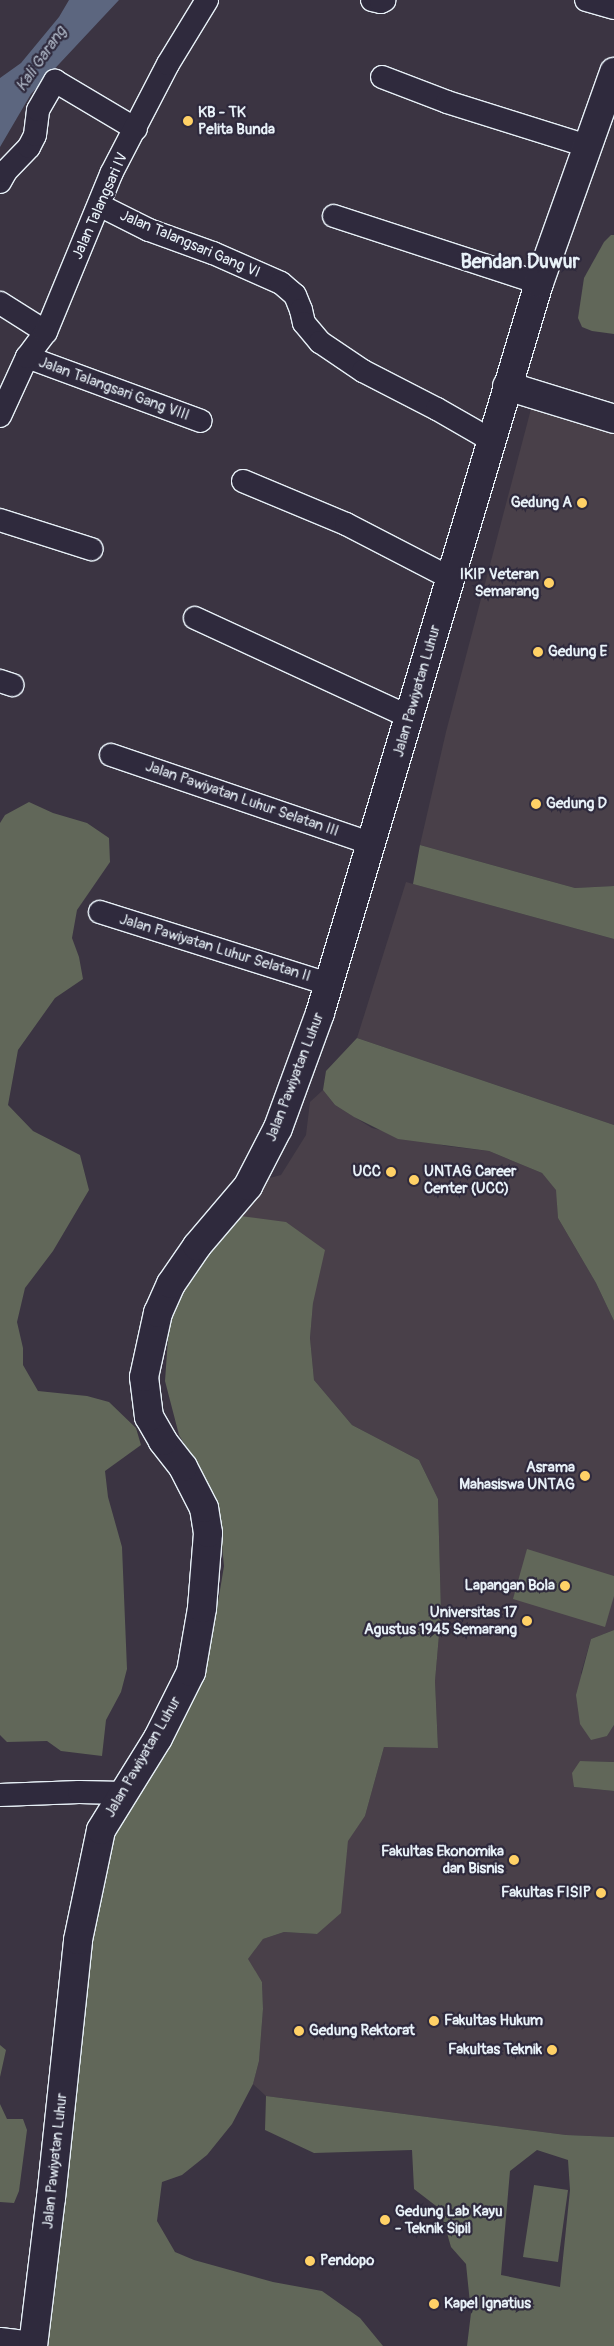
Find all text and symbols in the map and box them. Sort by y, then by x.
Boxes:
water label: Kali Garang [12,23,70,95]
place label: KB - TK Pelita Bunda [198,103,275,138]
marker: KB - TK Pelita Bunda [182,115,194,127]
street label: Jalan Talangsari IV [68,150,132,262]
street label: Jalan Talangsari Gang VI [117,206,263,282]
district label: Bendan Duwur [460,249,580,273]
street label: Jalan Talangsari Gang VIII [36,353,192,425]
place label: Gedung A [511,494,572,512]
marker: Gedung A [576,497,588,509]
place label: IKIP Veteran Semarang [460,565,539,600]
marker: IKIP Veteran Semarang [543,577,555,589]
street label: Jalan Pawiyatan Luhur [390,623,444,759]
place label: Gedung E [548,643,607,661]
marker: Gedung E [532,646,544,658]
street label: Jalan Pawiyatan Luhur Selatan III [143,757,341,841]
place label: Gedung D [546,795,607,813]
marker: Gedung D [530,798,542,810]
street label: Jalan Pawiyatan Luhur Selatan II [117,910,313,986]
street label: Jalan Pawiyatan Luhur [262,1010,328,1144]
place label: UNTAG Career Center (UCC) [424,1162,516,1197]
place label: UCC [353,1163,381,1181]
marker: UCC [385,1166,397,1178]
marker: UNTAG Career Center (UCC) [408,1174,420,1186]
place label: Asrama Mahasiswa UNTAG [459,1458,575,1493]
marker: Asrama Mahasiswa UNTAG [579,1470,591,1482]
place label: Lapangan Bola [465,1577,555,1595]
marker: Lapangan Bola [559,1580,571,1592]
place label: Universitas 17 Agustus 1945 Semarang [364,1603,517,1638]
marker: Universitas 17 Agustus 1945 Semarang [521,1615,533,1627]
street label: Jalan Pawiyatan Luhur [101,1693,185,1821]
place label: Fakultas Ekonomika dan Bisnis [381,1842,504,1877]
marker: Fakultas Ekonomika dan Bisnis [508,1854,520,1866]
place label: Fakultas FISIP [501,1884,591,1902]
marker: Fakultas FISIP [595,1887,607,1899]
place label: Fakultas Hukum [444,2012,543,2030]
marker: Fakultas Hukum [428,2015,440,2027]
place label: Gedung Rektorat [309,2022,415,2040]
marker: Gedung Rektorat [293,2025,305,2037]
place label: Fakultas Teknik [448,2041,542,2059]
marker: Fakultas Teknik [546,2044,558,2056]
street label: Jalan Pawiyatan Luhur [39,2092,71,2230]
place label: Gedung Lab Kayu - Teknik Sipil [395,2202,503,2237]
marker: Gedung Lab Kayu - Teknik Sipil [379,2214,391,2226]
place label: Pendopo [320,2252,374,2270]
marker: Pendopo [304,2255,316,2267]
place label: Kapel Ignatius [444,2295,531,2313]
marker: Kapel Ignatius [428,2298,440,2310]

